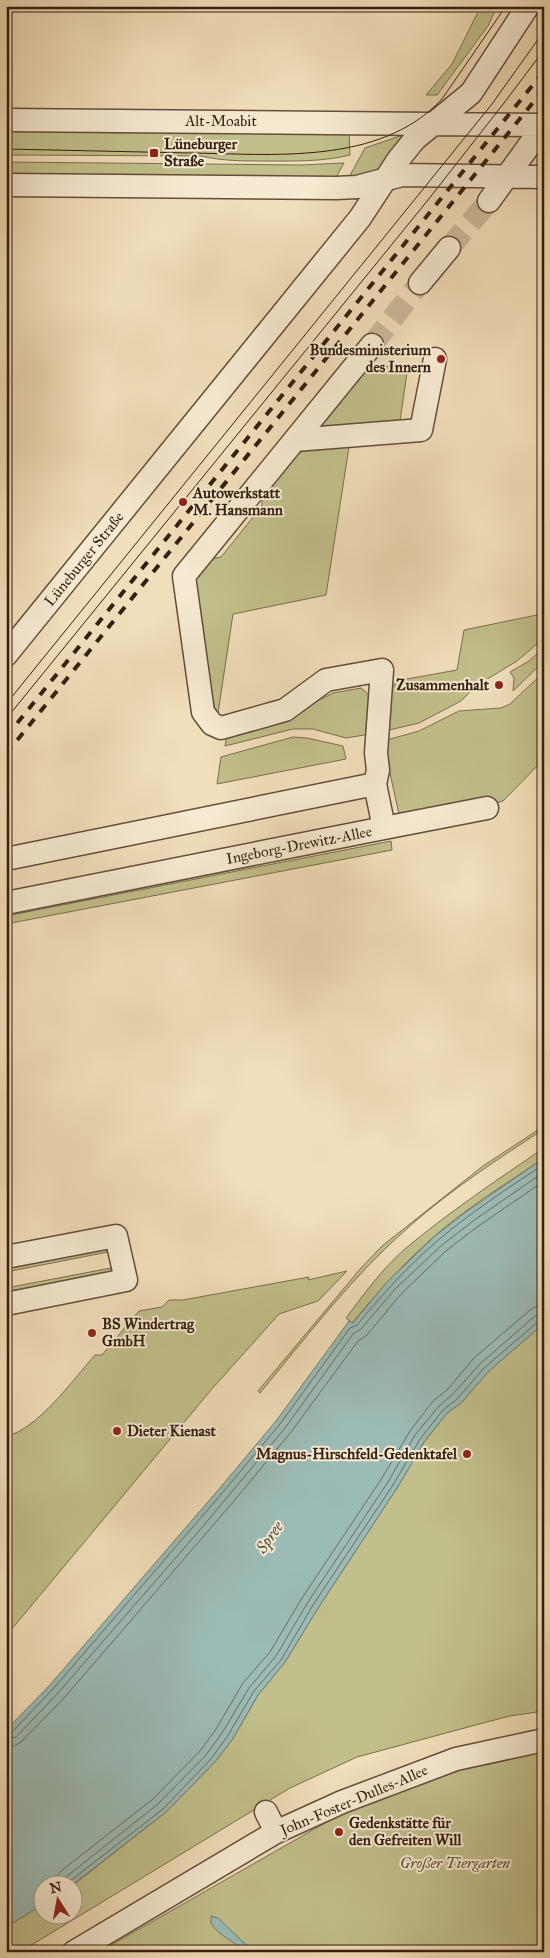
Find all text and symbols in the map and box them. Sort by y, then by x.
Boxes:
street label: Alt-Moabit [184,112,257,130]
place label: Lüneburger Straße [164,135,238,170]
marker: Lüneburger Straße [148,147,160,159]
place label: Bundesministerium des Innern [309,341,432,376]
marker: Bundesministerium des Innern [435,353,447,365]
place label: Autowerkstatt M. Hansmann [192,484,284,519]
marker: Autowerkstatt M. Hansmann [177,496,189,508]
street label: Lüneburger Straße [40,508,128,610]
place label: Zusammenhalt [396,676,490,694]
marker: Zusammenhalt [493,679,505,691]
street label: Ingeborg-Drewitz-Allee [225,822,373,868]
place label: BS Windertrag GmbH [102,1315,195,1350]
marker: BS Windertrag GmbH [86,1327,98,1339]
place label: Dieter Kienast [127,1422,216,1440]
marker: Dieter Kienast [111,1425,123,1437]
place label: Magnus-Hirschfeld-Gedenktafel [256,1445,458,1464]
marker: Magnus-Hirschfeld-Gedenktafel [461,1448,473,1460]
water label: Spree [251,1517,289,1558]
street label: John-Foster-Dulles-Allee [276,1761,431,1841]
place label: Gedenkstätte für den Gefreiten Will [349,1814,463,1849]
marker: Gedenkstätte für den Gefreiten Will [333,1826,345,1838]
park label: Großer Tiergarten [400,1854,510,1872]
north arrow [32,1876,82,1926]
text: N [48,1878,63,1897]

